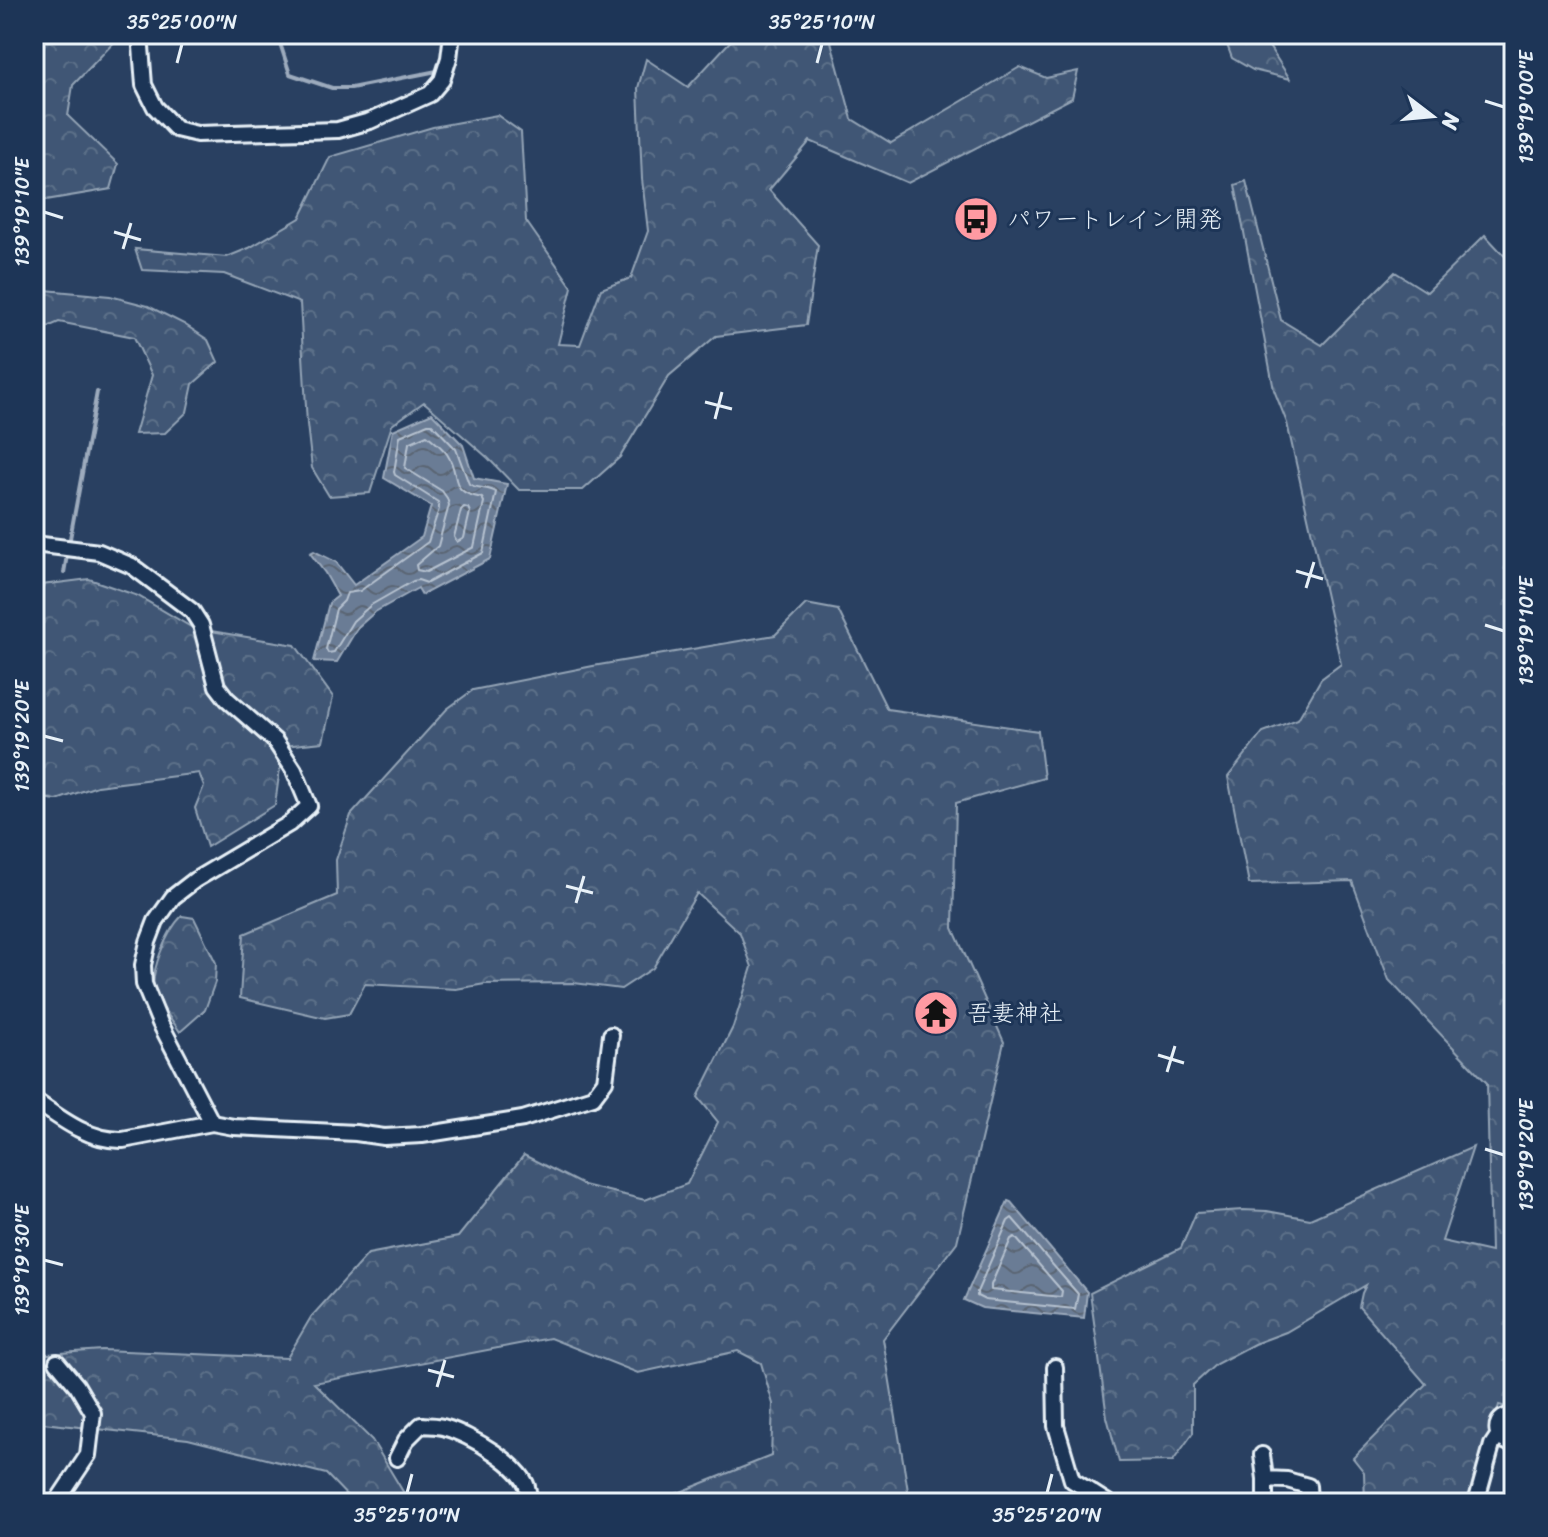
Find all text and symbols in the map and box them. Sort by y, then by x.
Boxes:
text: 35°25'00"N [127,5,237,40]
text: 35°25'10"N [769,5,875,40]
text: 139°19'00"E [1509,48,1544,164]
north arrow [1392,76,1472,156]
text: N [1430,108,1472,135]
text: 139°19'10"E [5,155,40,267]
bus stop icon: パワートレイン開発 [952,195,1000,243]
place label: パワートレイン開発 [1007,198,1222,240]
text: 139°19'10"E [1509,574,1544,686]
text: 139°19'20"E [5,678,40,792]
temple icon: 吾妻神社 [912,989,960,1037]
place label: 吾妻神社 [967,992,1063,1034]
text: 139°19'20"E [1509,1097,1544,1211]
text: 139°19'30"E [5,1202,40,1316]
text: 35°25'10"N [354,1498,460,1533]
text: 35°25'20"N [992,1498,1102,1533]

